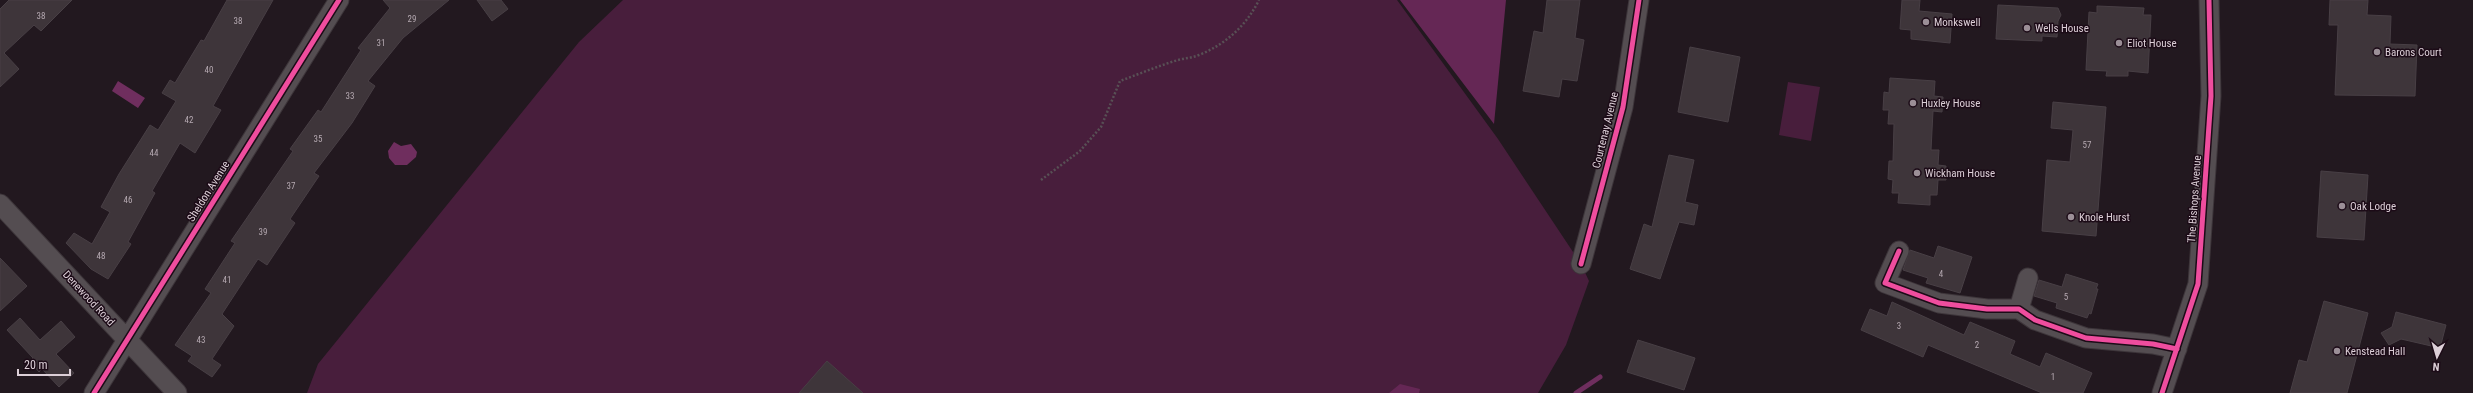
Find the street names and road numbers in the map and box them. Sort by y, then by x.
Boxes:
street label: Courtenay Avenue [1590,91,1621,170]
street label: The Bishops Avenue [2185,155,2204,243]
street label: Sheldon Avenue [185,158,232,224]
street label: Denewood Road [60,268,117,328]

